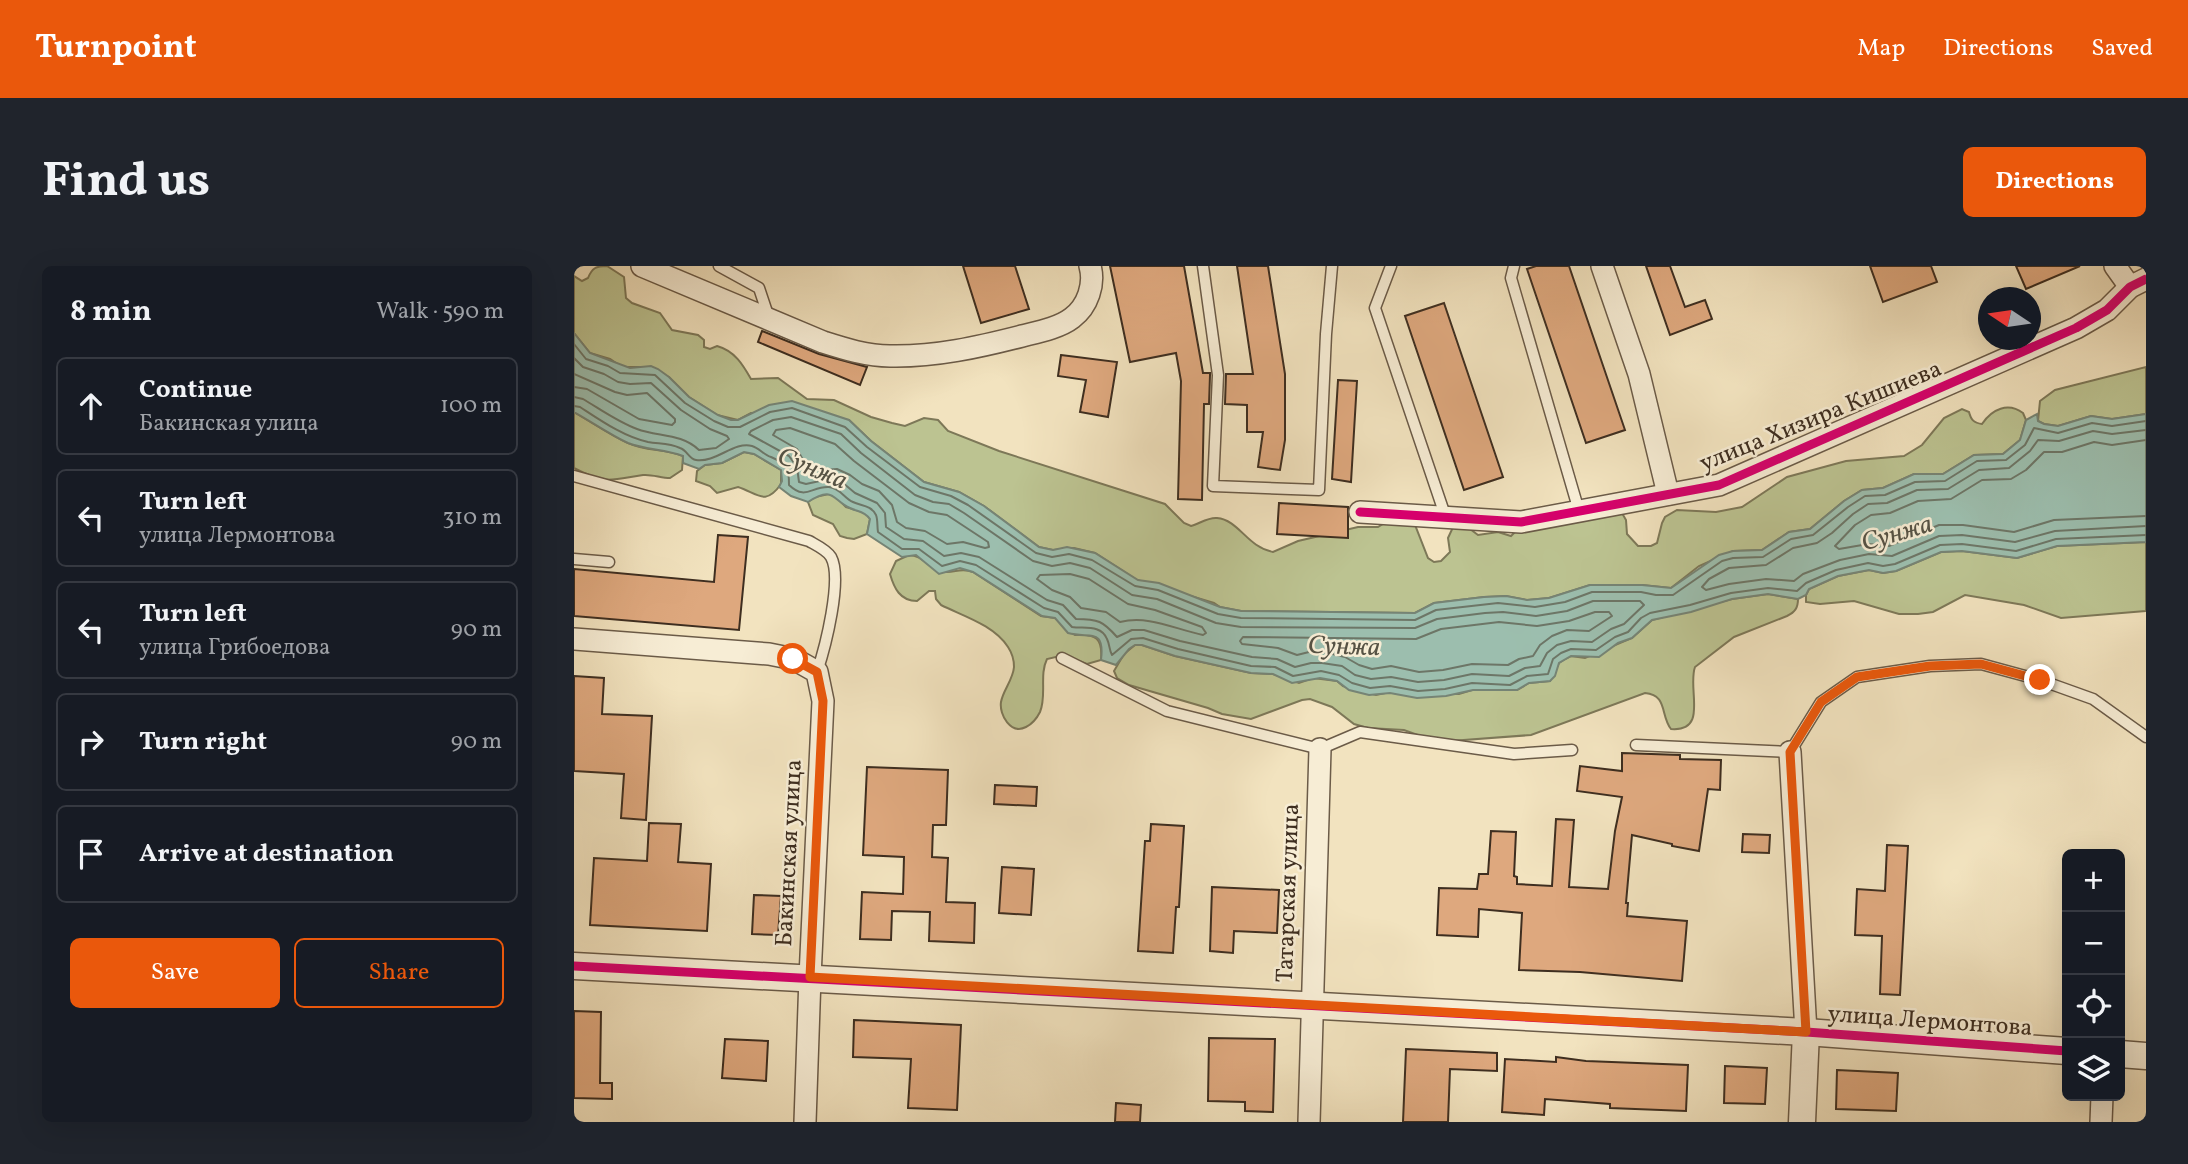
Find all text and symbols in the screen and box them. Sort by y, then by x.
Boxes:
text: Turnpoint [35,26,197,72]
text: Map [1857,32,1905,66]
text: Directions [1943,32,2053,66]
text: Saved [2091,32,2153,66]
button: Directions [1963,147,2146,217]
text: Find us [42,148,210,217]
north arrow [1978,287,2041,350]
text: 8 min [70,291,152,333]
text: Walk · 590 m [376,296,504,328]
street label: улица Хизира Кишиева [1695,353,1947,481]
text: Continue [139,372,252,408]
icon: ahead [72,387,110,425]
text: 100 m [440,390,502,422]
text: Бакинская улица [139,408,319,440]
water label: Сунжа [772,439,852,499]
text: Turn left [139,484,247,520]
icon: left [72,499,110,537]
text: 310 m [442,502,502,534]
water label: Сунжа [1857,507,1937,561]
text: улица Лермонтова [139,520,336,552]
text: Turn left [139,596,247,632]
icon: left [72,611,110,649]
text: 90 m [451,614,502,646]
water label: Сунжа [1307,628,1381,666]
text: улица Грибоедова [139,632,330,664]
route start [777,643,808,674]
route end [2024,664,2055,695]
icon: right [72,723,110,761]
text: Turn right [139,724,267,760]
text: 90 m [451,726,502,758]
street label: Бакинская улица [768,758,812,948]
street label: Татарская улица [1269,803,1309,983]
icon: arrive [72,835,110,873]
text: Arrive at destination [139,836,394,872]
map controls [2062,849,2125,1101]
button: + [2062,849,2125,912]
button: − [2062,912,2125,975]
button: Save [70,938,280,1008]
button: Share [294,938,504,1008]
button: locate [2062,975,2125,1038]
street label: улица Лермонтова [1826,998,2034,1046]
button: layers [2062,1038,2125,1101]

